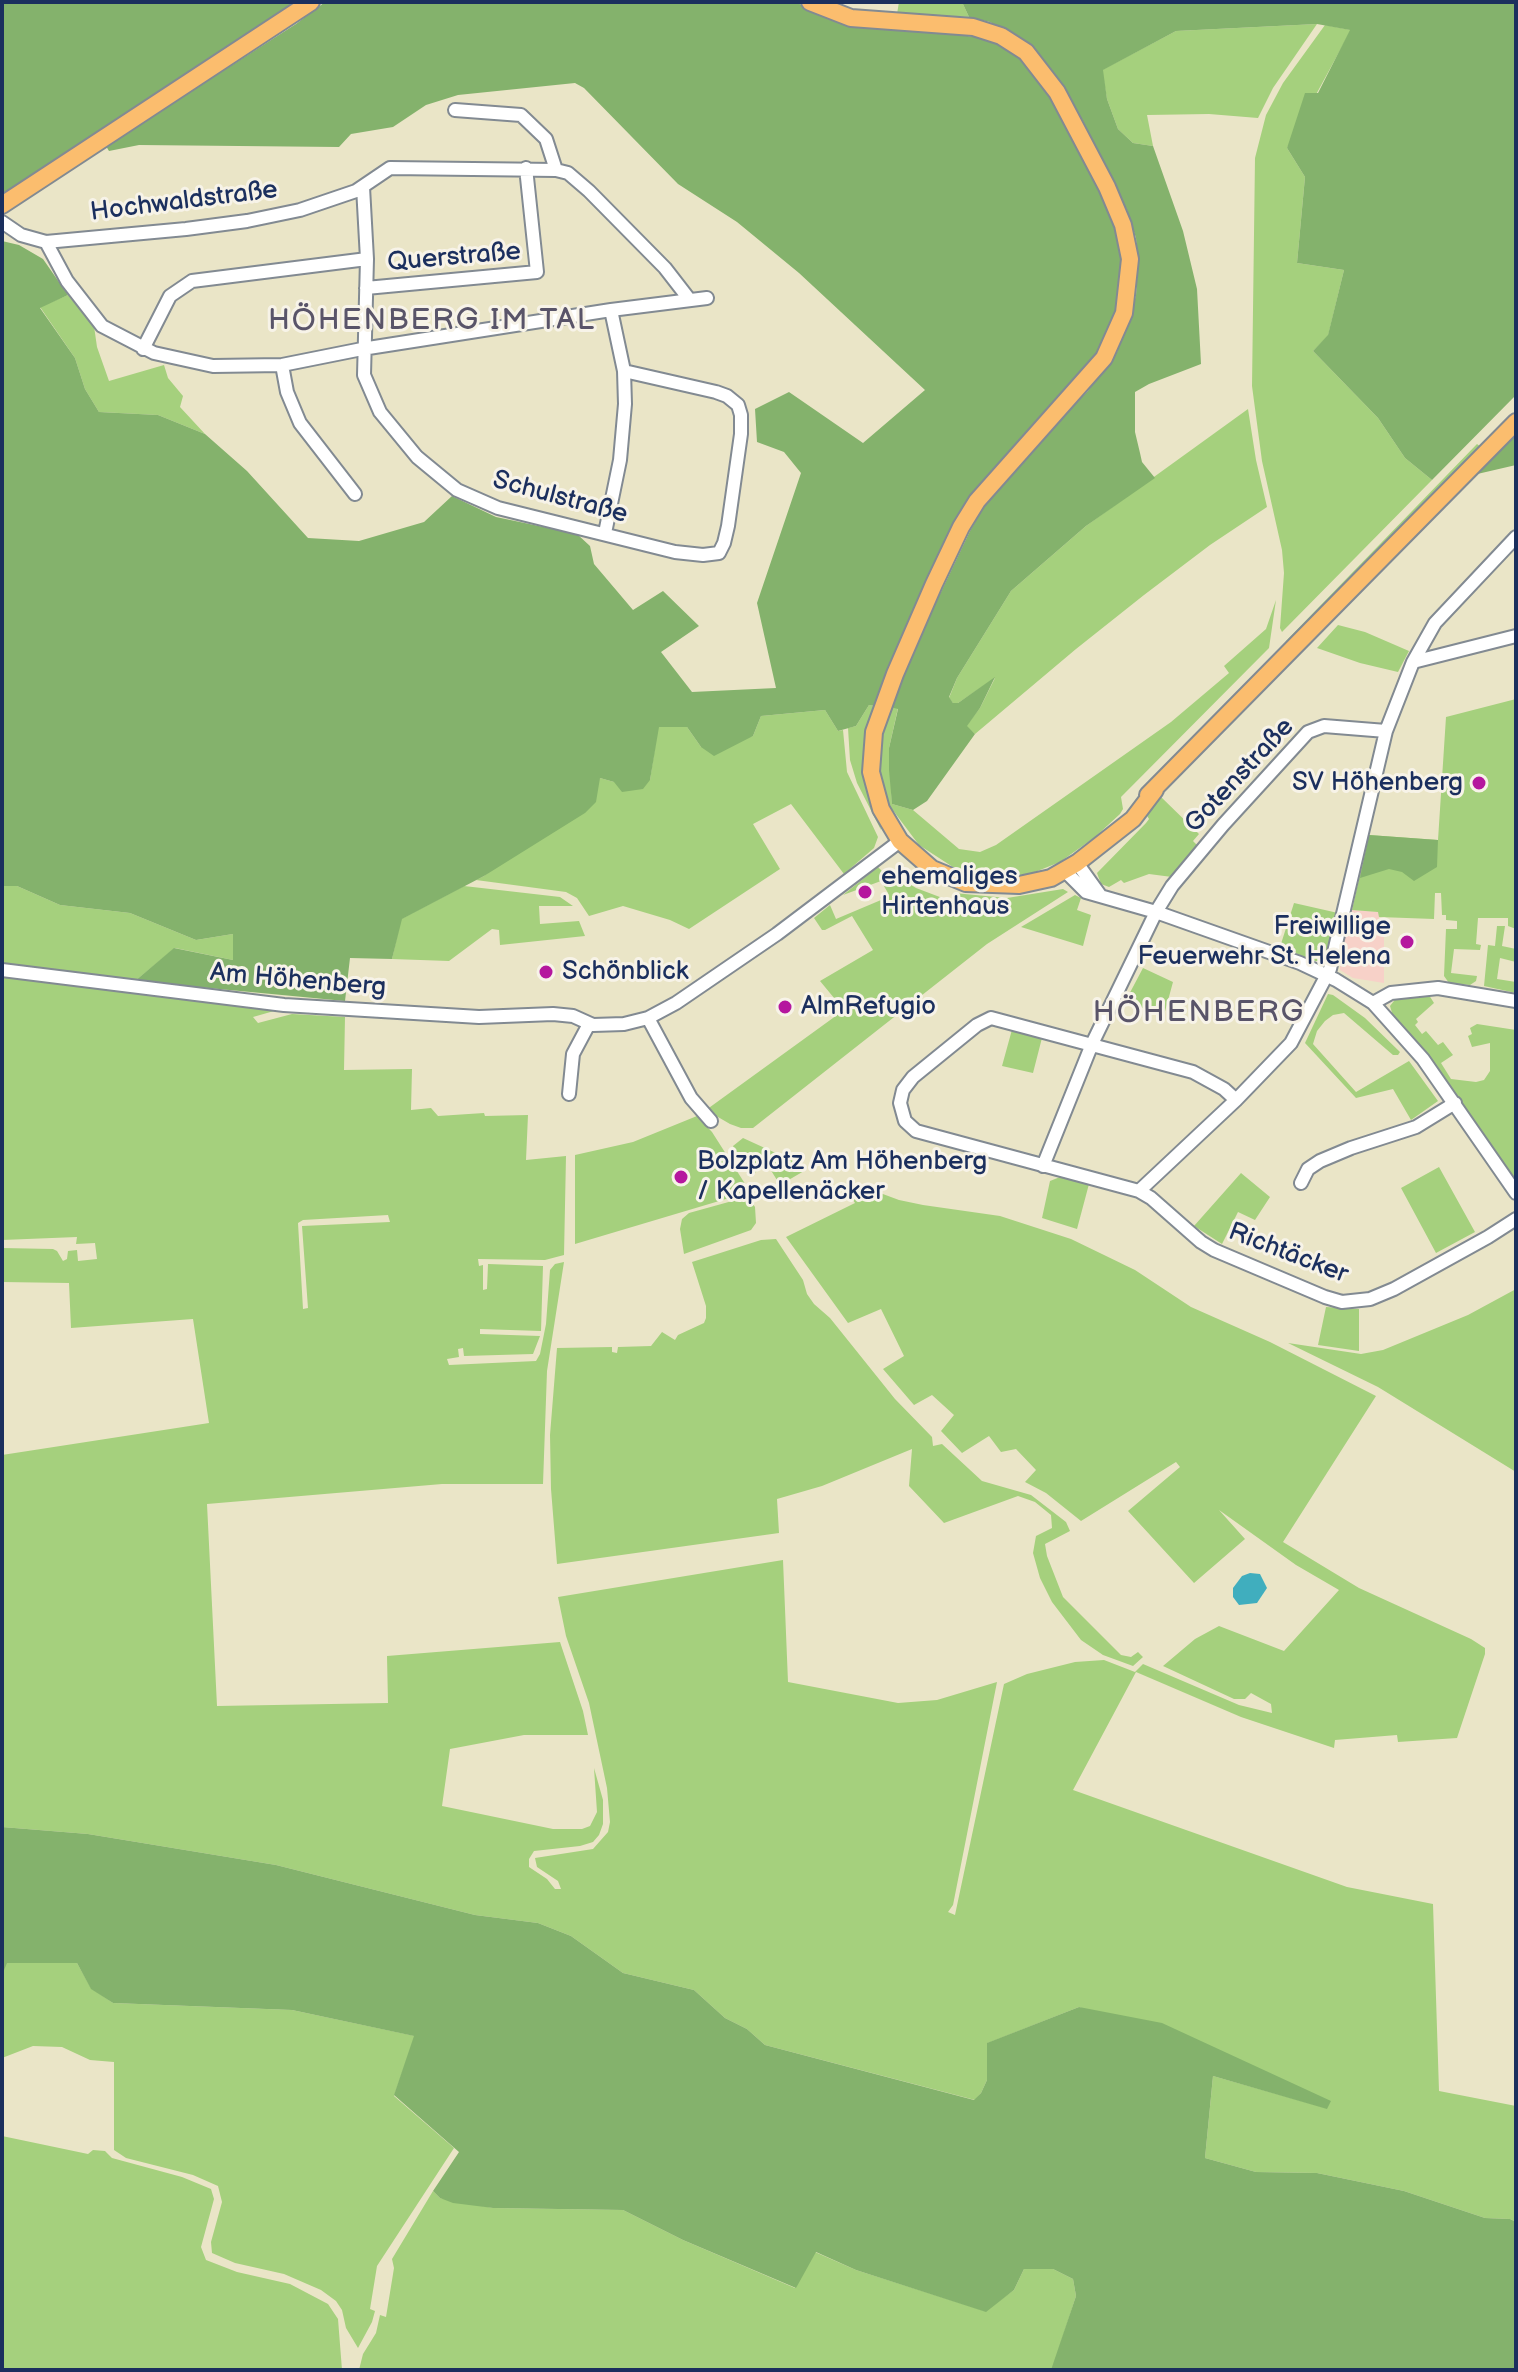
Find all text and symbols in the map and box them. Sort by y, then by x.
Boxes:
street label: Hochwaldstraße [88,175,280,229]
street label: Querstraße [386,237,522,279]
district label: HÖHENBERG IM TAL [268,303,596,339]
street label: Schulstraße [489,465,631,531]
street label: Gotenstraße [1179,712,1301,840]
place label: SV Höhenberg [1292,767,1463,799]
marker: SV Höhenberg [1470,774,1488,792]
place label: ehemaliges Hirtenhaus [881,861,1018,922]
marker: ehemaliges Hirtenhaus [856,883,874,901]
place label: Freiwillige Feuerwehr St. Helena [1137,911,1391,972]
marker: Freiwillige Feuerwehr St. Helena [1398,933,1416,951]
place label: Schönblick [562,956,689,988]
street label: Am Höhenberg [209,958,387,1004]
marker: Schönblick [537,963,555,981]
place label: AlmRefugio [801,991,936,1023]
district label: HÖHENBERG [1093,995,1305,1031]
marker: AlmRefugio [776,998,794,1016]
place label: Bolzplatz Am Höhenberg / Kapellenäcker [697,1146,987,1208]
marker: Bolzplatz Am Höhenberg / Kapellenäcker [672,1168,690,1186]
street label: Richtäcker [1224,1217,1352,1291]

